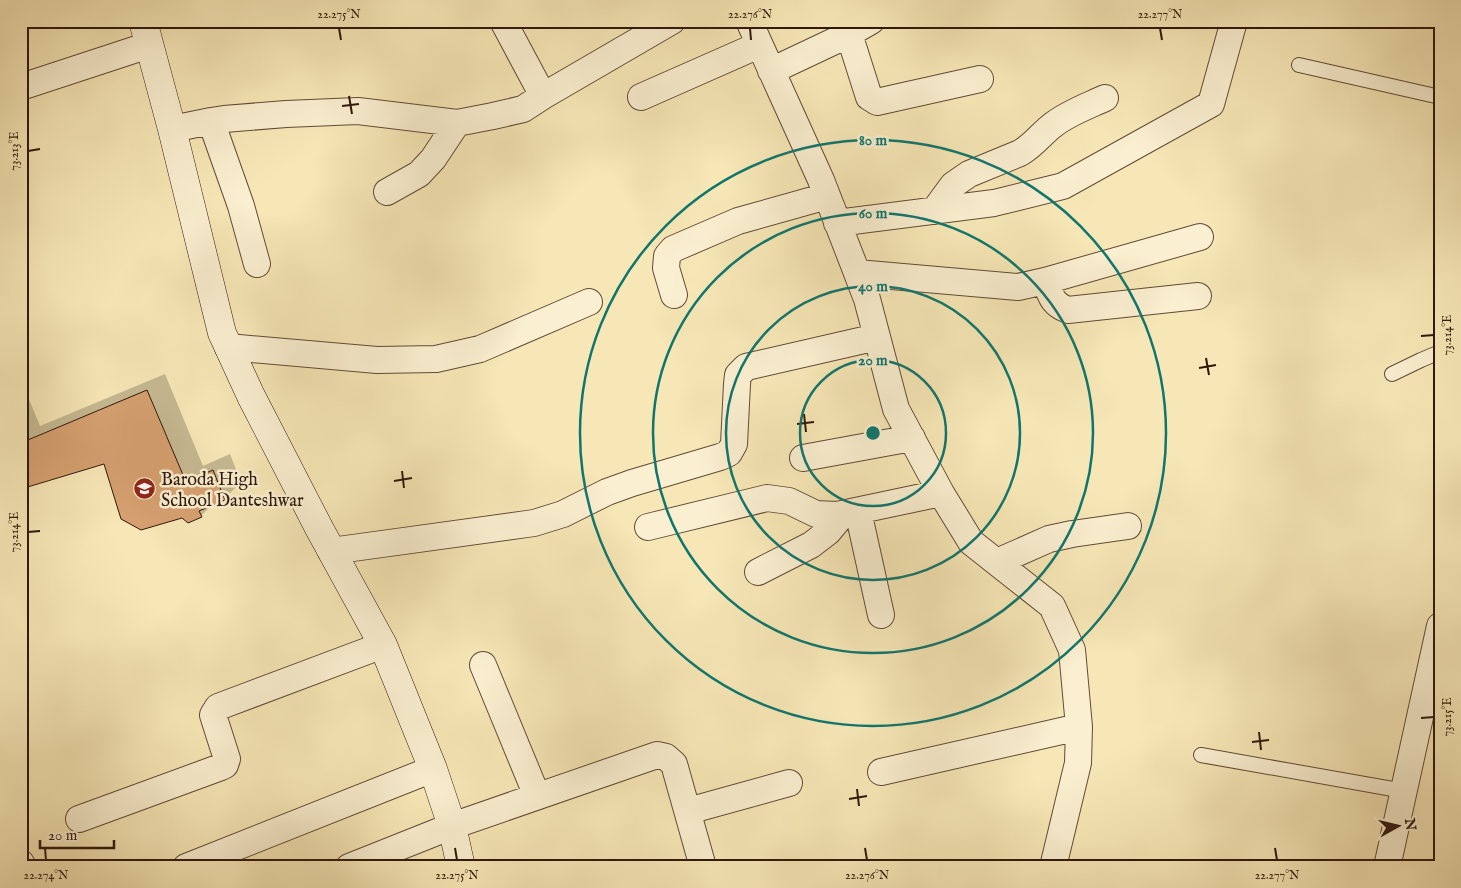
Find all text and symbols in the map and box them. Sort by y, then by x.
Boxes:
text: 22.275°N [317,7,361,22]
text: 22.276°N [728,7,773,22]
text: 22.277°N [1138,7,1183,22]
text: 73.213°E [7,131,22,171]
text: 80 m [859,131,887,150]
text: 60 m [859,204,888,223]
text: 40 m [858,277,888,296]
text: 73.214°E [1440,315,1455,355]
text: 20 m [858,351,888,370]
centre of rings [864,424,882,442]
place label: Baroda High School Danteshwar [161,469,304,513]
school or university icon: Baroda High School Danteshwar [133,477,157,501]
text: 73.214°E [7,512,22,552]
text: 73.215°E [1440,697,1455,737]
north arrow [1374,800,1424,850]
text: N [1400,816,1420,832]
scale bar [40,818,114,850]
text: 20 m [48,826,78,845]
text: 22.274°N [24,868,69,883]
text: 22.275°N [435,868,479,883]
text: 22.276°N [845,868,890,883]
text: 22.277°N [1255,868,1300,883]

